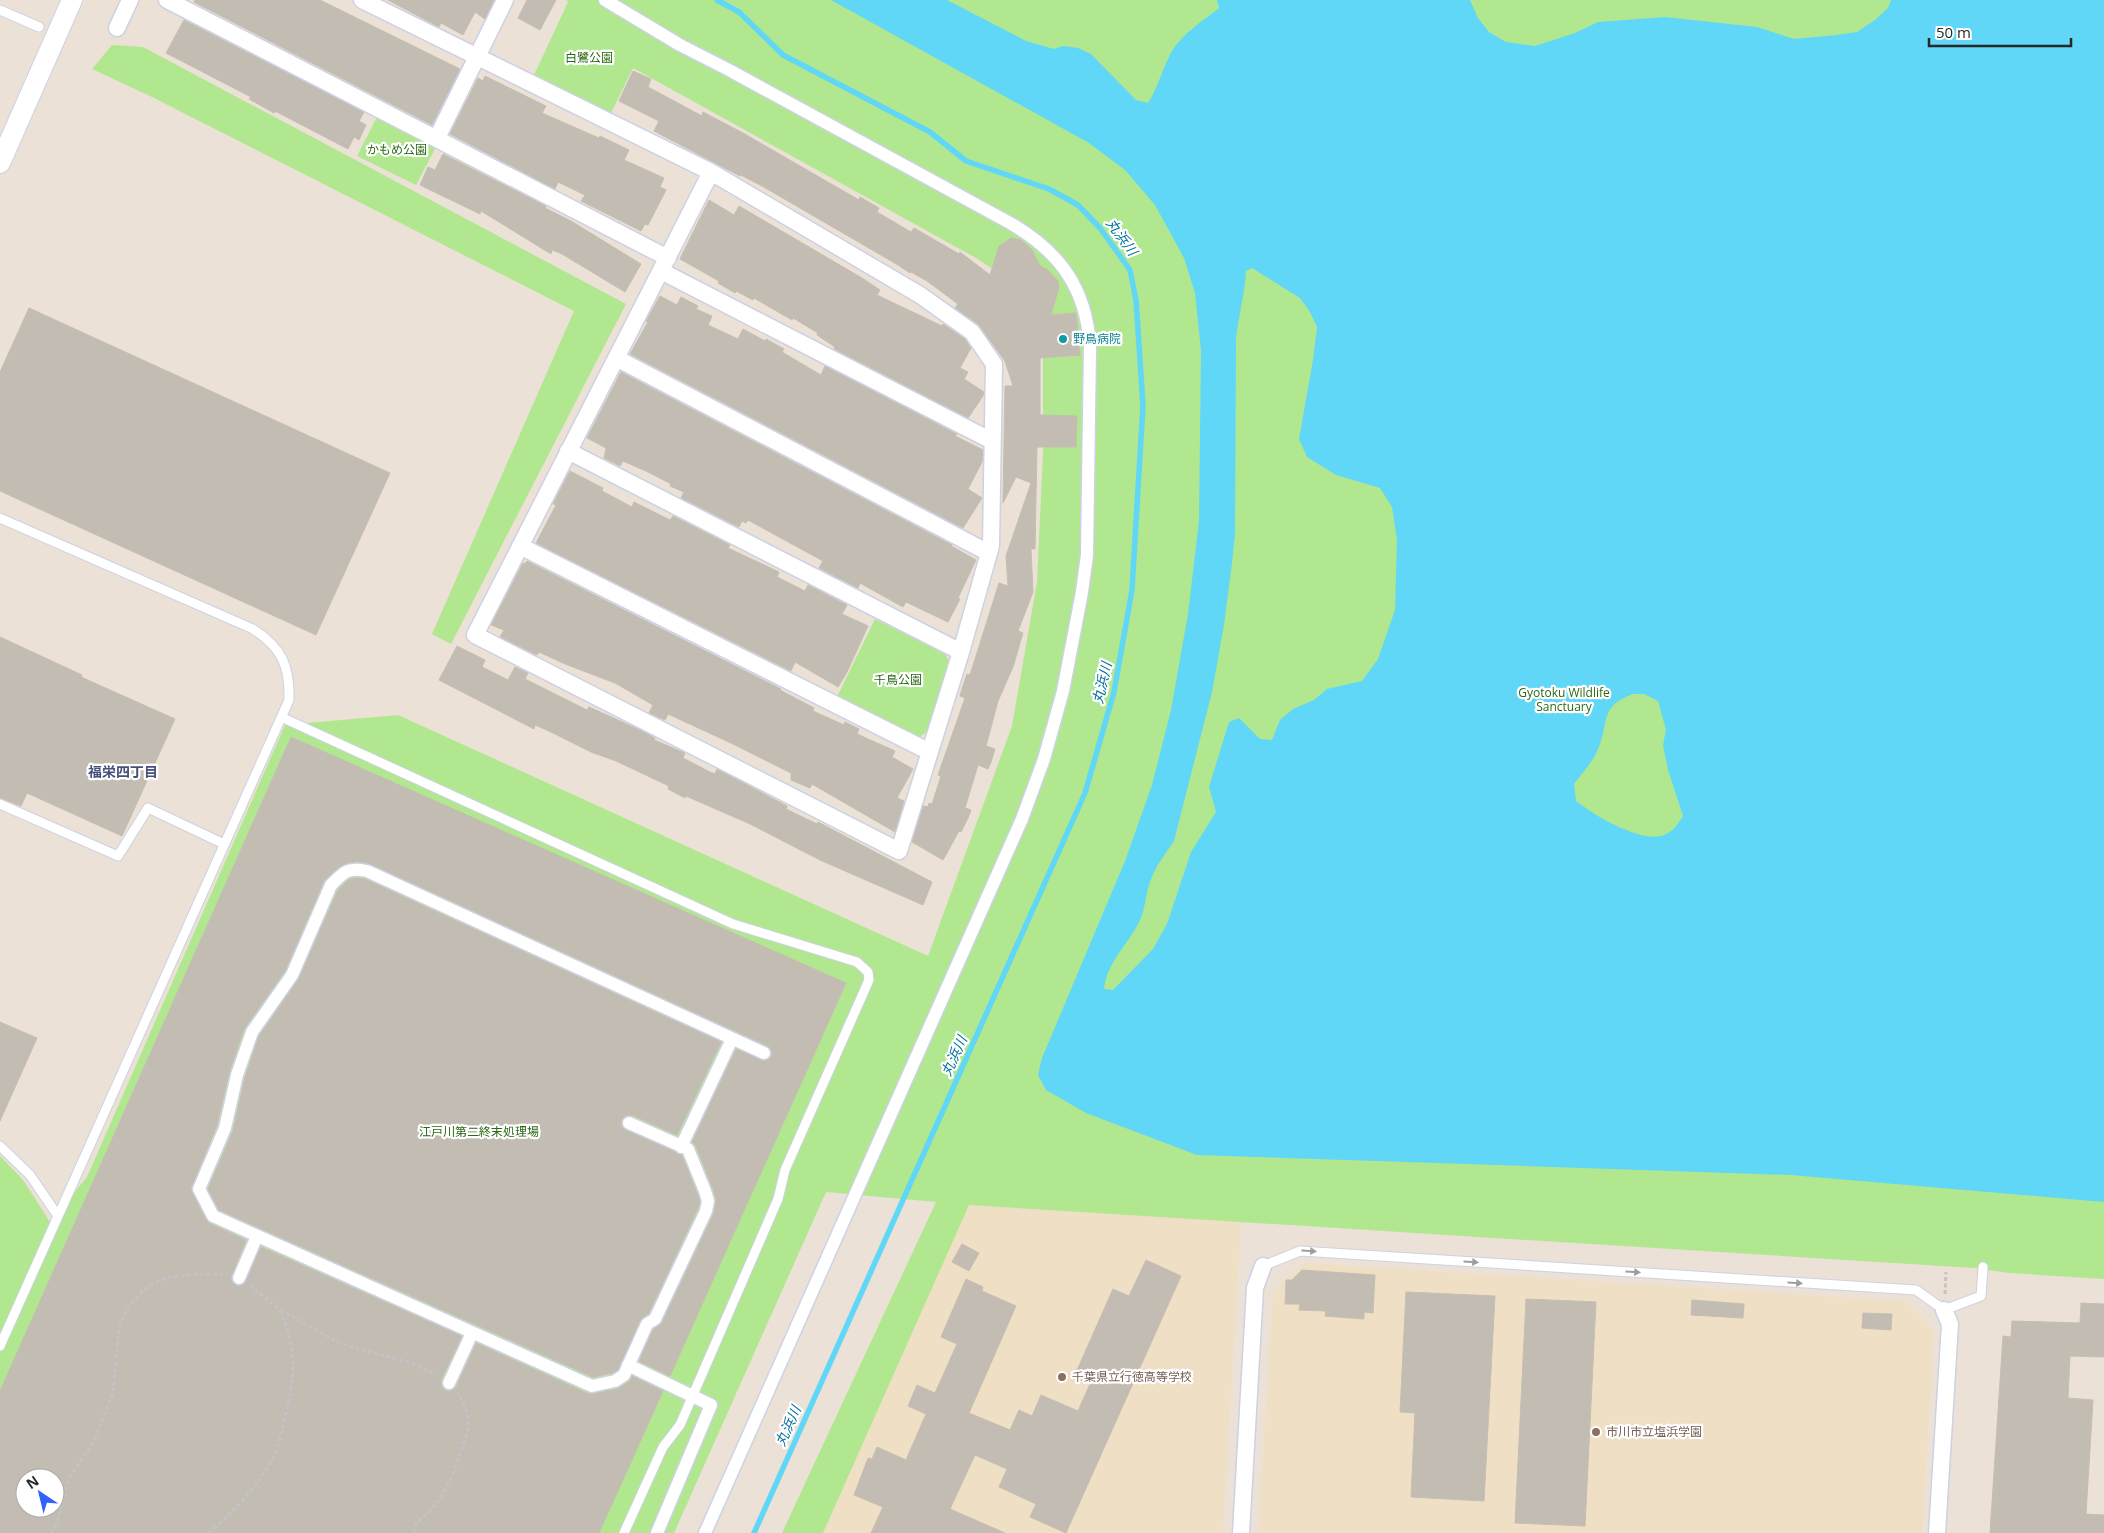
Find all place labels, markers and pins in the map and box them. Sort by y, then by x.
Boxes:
place label: 野鳥病院 [1073,330,1121,347]
marker: 野鳥病院 [1057,333,1069,345]
place label: 千葉県立行徳高等学校 [1072,1368,1192,1385]
marker: 千葉県立行徳高等学校 [1056,1371,1068,1383]
place label: 市川市立塩浜学園 [1606,1423,1702,1440]
marker: 市川市立塩浜学園 [1590,1426,1602,1438]

